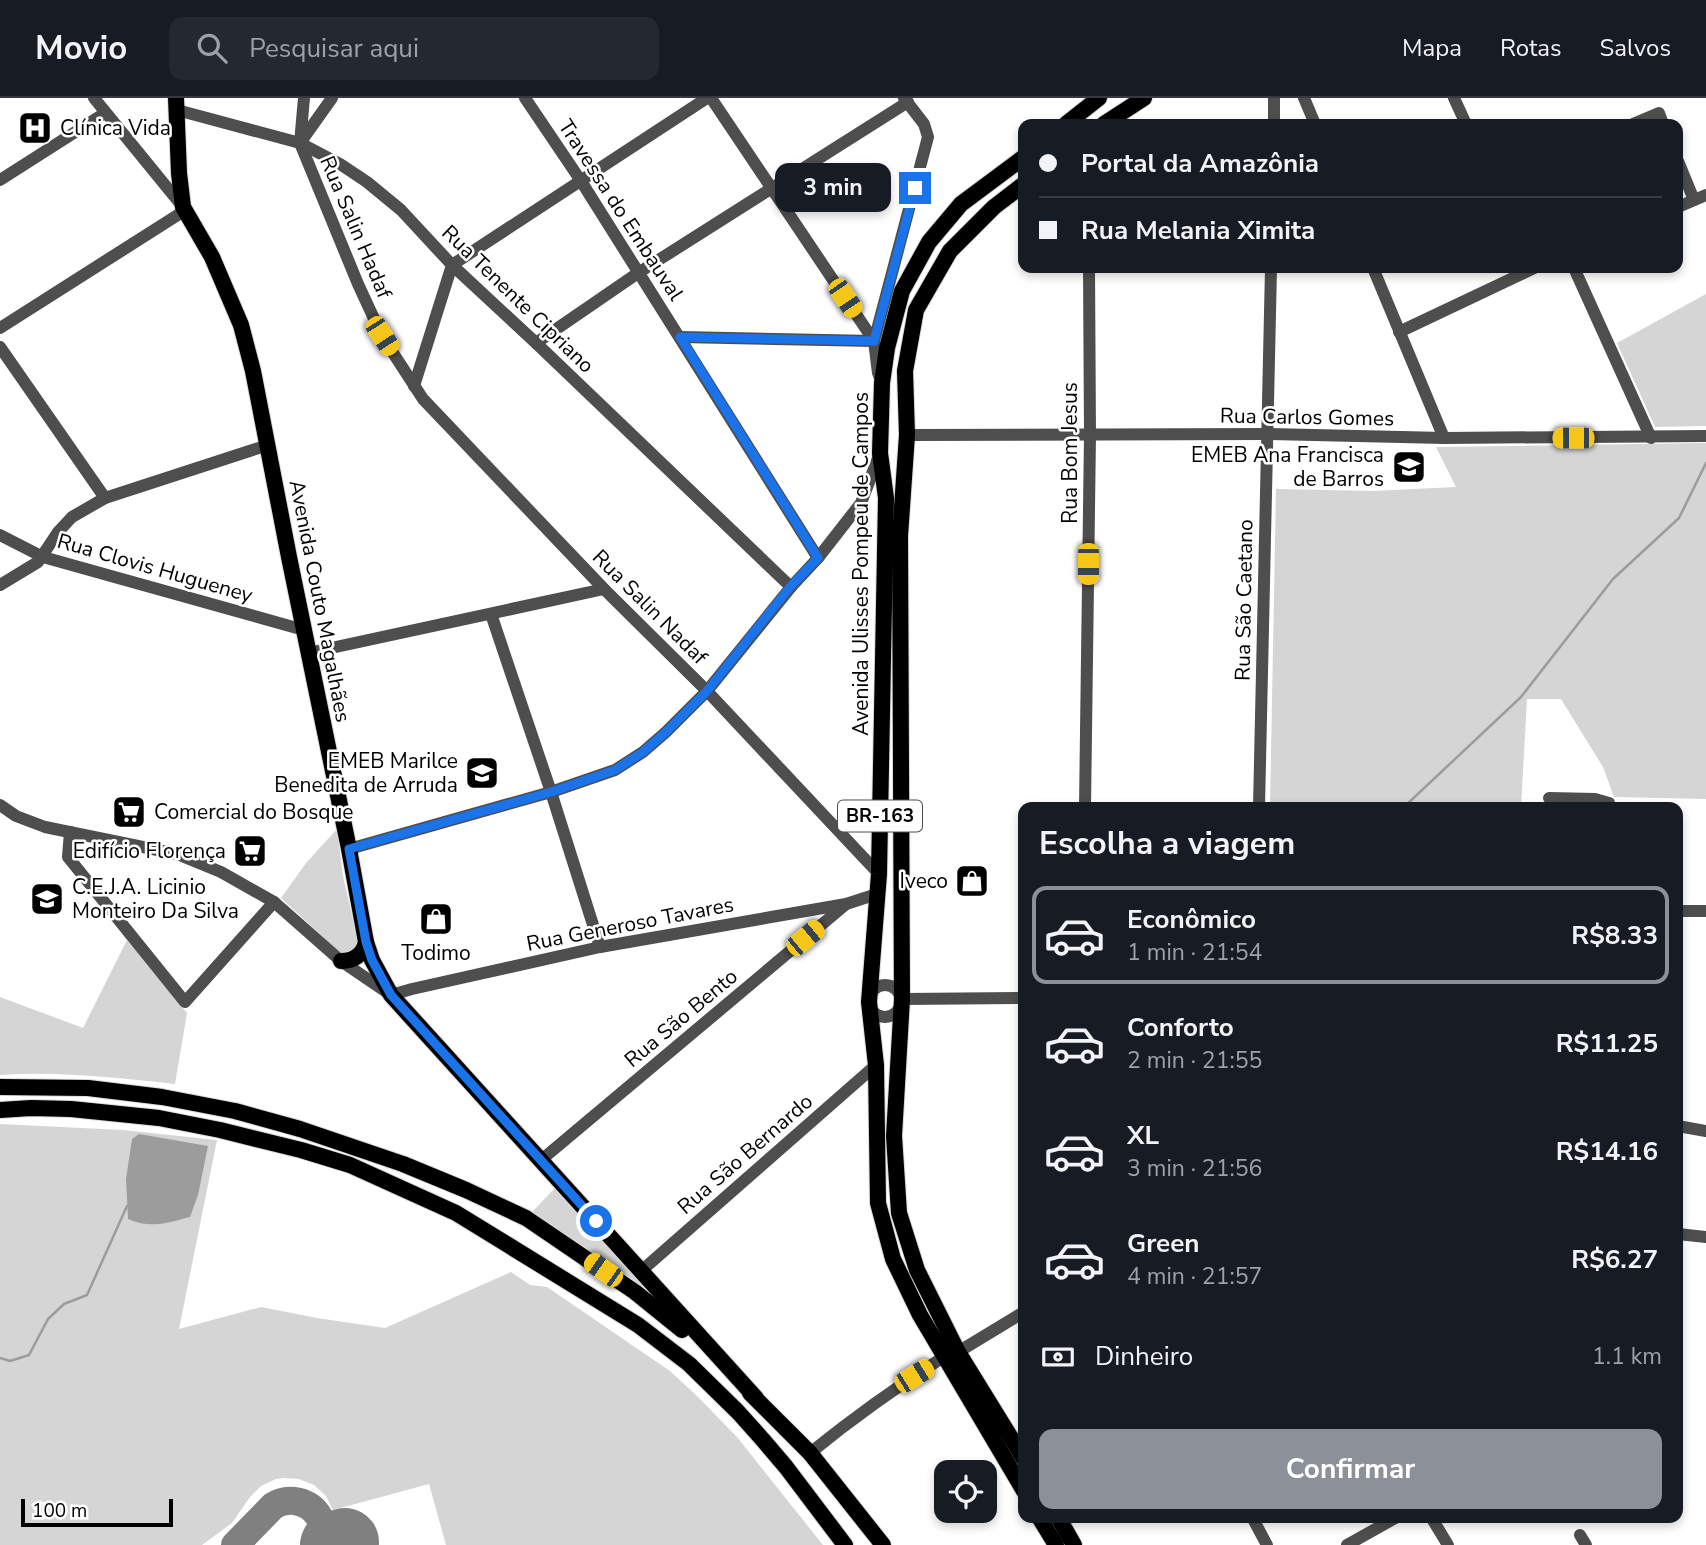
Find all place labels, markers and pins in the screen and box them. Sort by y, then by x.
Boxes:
hospital icon: Clínica Vida [16,109,54,147]
place label: Clínica Vida [60,114,171,142]
place label: EMEB Ana Francisca de Barros [1191,441,1384,493]
school or university icon: EMEB Ana Francisca de Barros [1390,448,1428,486]
place label: EMEB Marilce Benedita de Arruda [274,747,458,799]
school or university icon: EMEB Marilce Benedita de Arruda [463,754,501,792]
supermarket icon: Comercial do Bosque [110,793,148,831]
place label: Comercial do Bosque [154,798,353,826]
supermarket icon: Edifício Florença [231,832,269,870]
place label: Edifício Florença [73,837,226,865]
shop icon: Iveco [953,862,991,900]
place label: Iveco [900,867,948,895]
place label: C.E.J.A. Licinio Monteiro Da Silva [72,873,239,925]
school or university icon: C.E.J.A. Licinio Monteiro Da Silva [28,880,66,918]
shop icon: Todimo [417,900,455,938]
place label: Todimo [401,939,471,967]

